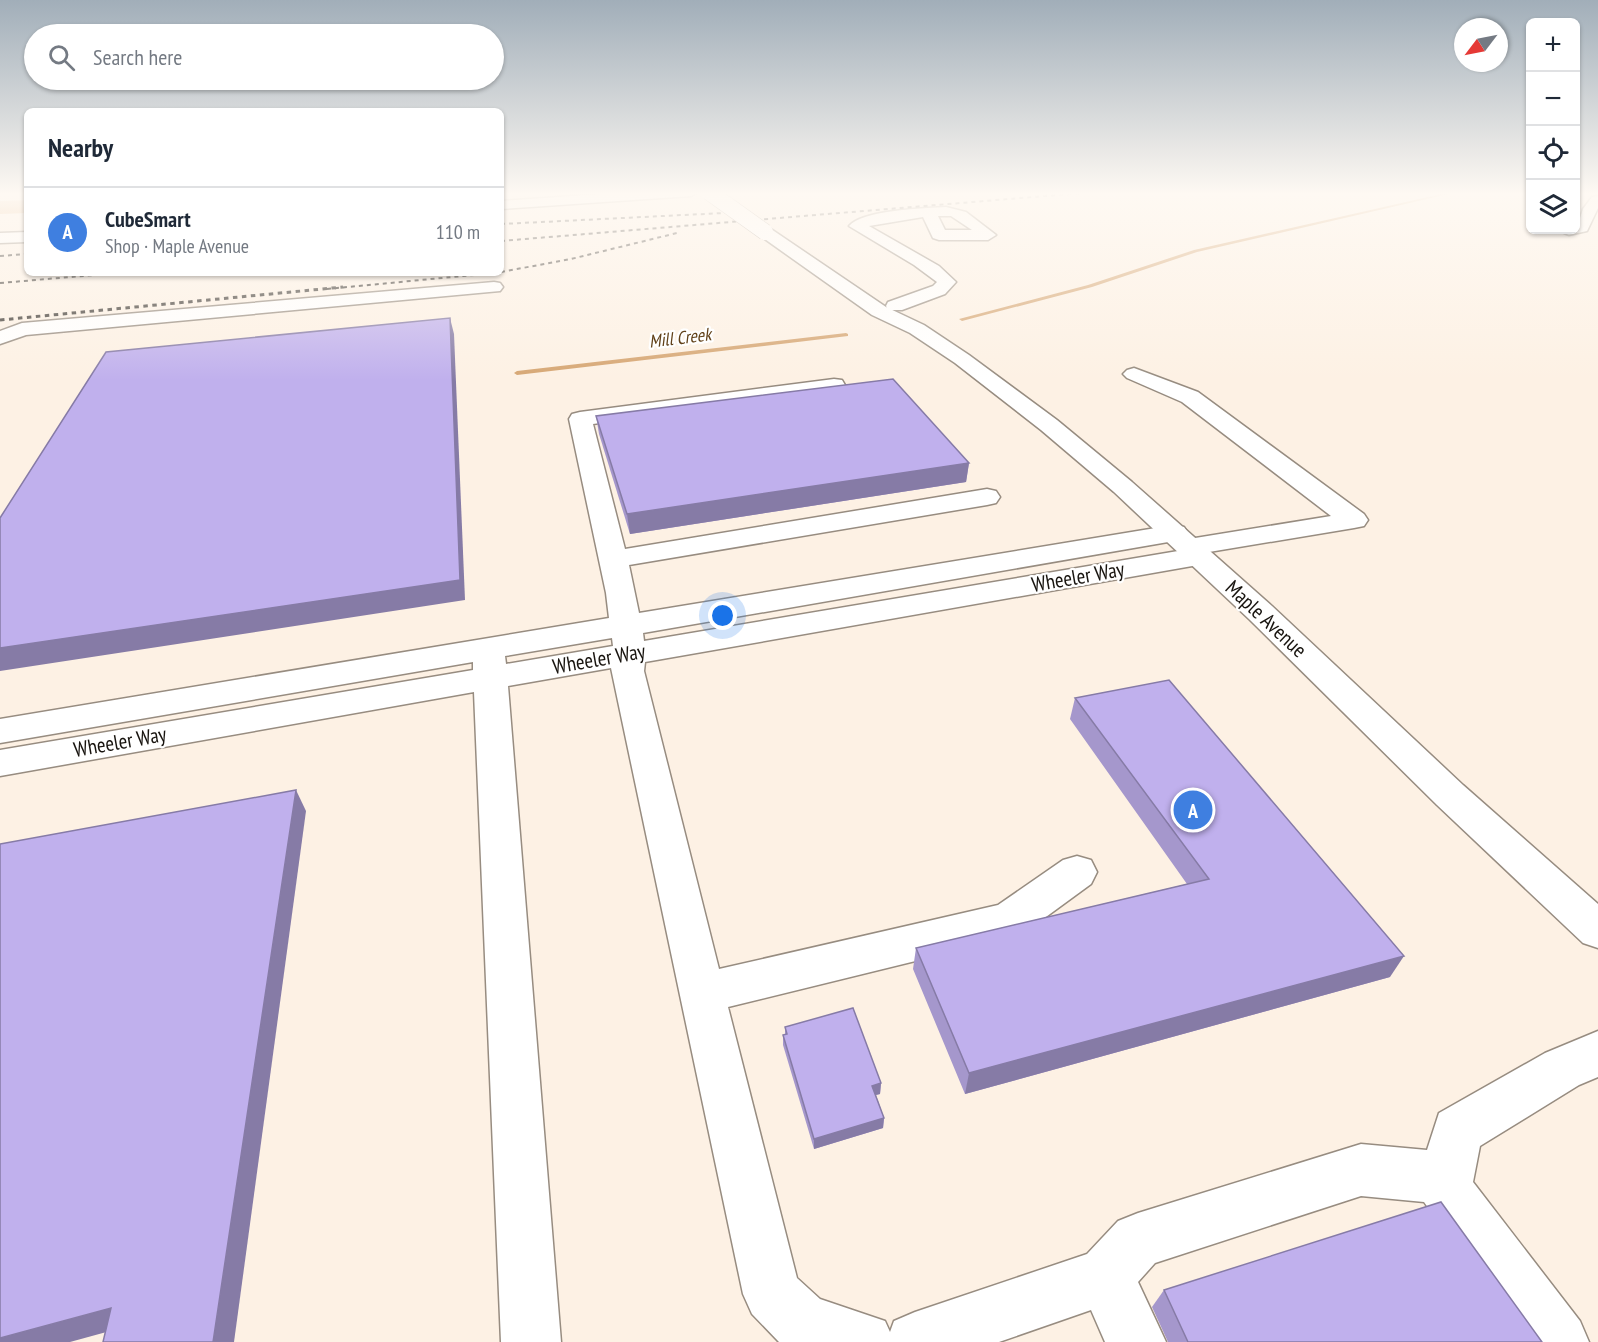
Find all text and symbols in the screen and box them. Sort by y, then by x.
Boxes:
north arrow [1454,18,1508,72]
map controls [1526,18,1580,234]
button: + [1526,18,1580,72]
search box [24,24,504,90]
icon: search [45,41,78,74]
text: Search here [93,43,182,71]
button: − [1526,72,1580,126]
button: locate [1526,126,1580,180]
text: Nearby [48,131,113,164]
button: layers [1526,180,1580,234]
text: CubeSmart [105,205,191,233]
text: A [62,219,73,245]
text: 110 m [436,219,480,245]
text: Shop · Maple Avenue [105,233,249,259]
water label: Mill Creek [648,322,714,353]
street label: Wheeler Way [1029,555,1126,598]
street label: Maple Avenue [1220,574,1313,663]
your location [708,601,737,630]
street label: Wheeler Way [550,637,647,680]
street label: Wheeler Way [71,720,168,763]
pin: A [1174,788,1212,832]

